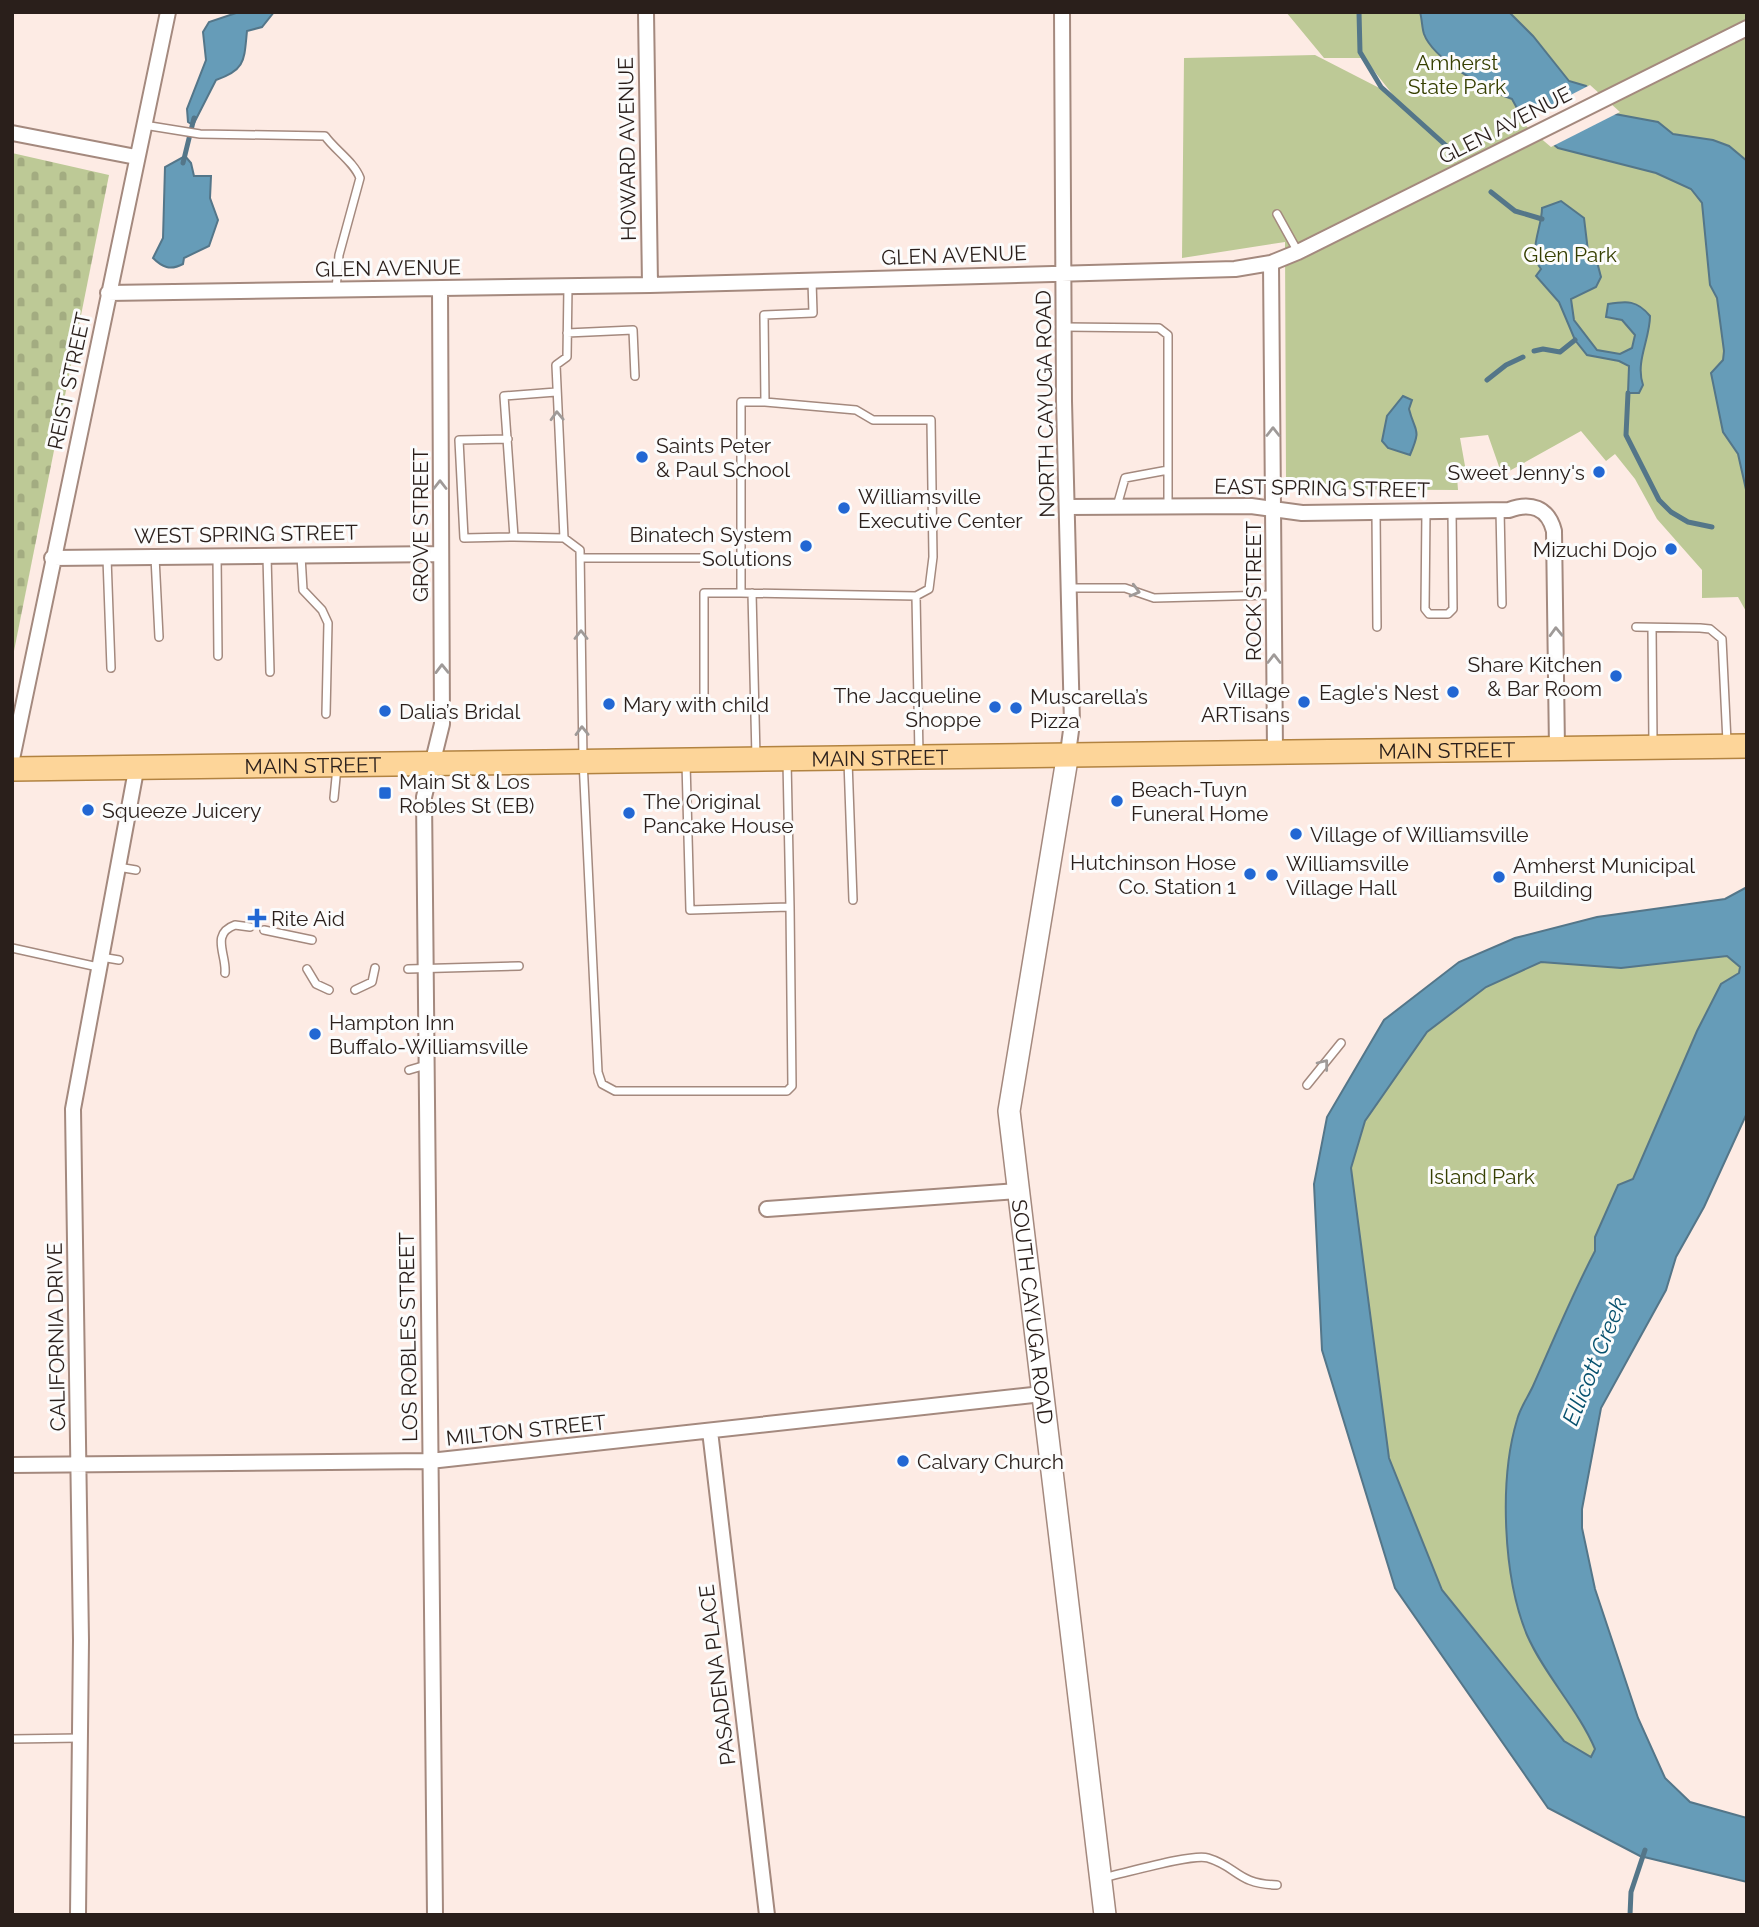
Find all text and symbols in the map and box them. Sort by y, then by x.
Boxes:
park label: Amherst State Park [1408,50,1506,99]
street label: HOWARD AVENUE [613,57,641,241]
street label: GLEN AVENUE [1434,81,1576,169]
street label: GLEN AVENUE [881,240,1027,270]
park label: Glen Park [1523,242,1617,267]
street label: GLEN AVENUE [315,254,461,282]
street label: NORTH CAYUGA ROAD [1031,290,1059,518]
street label: REIST STREET [42,310,96,452]
one-way arrow [549,410,564,421]
one-way arrow [1265,426,1281,437]
place label: Saints Peter & Paul School [656,433,790,482]
street label: GROVE STREET [408,448,433,602]
marker: Saints Peter & Paul School [634,449,650,465]
place label: Sweet Jenny's [1448,460,1585,485]
marker: Sweet Jenny's [1591,464,1607,480]
street label: EAST SPRING STREET [1214,474,1430,502]
one-way arrow [433,480,448,491]
place label: Williamsville Executive Center [858,484,1023,533]
marker: Williamsville Executive Center [836,500,852,516]
street label: WEST SPRING STREET [134,520,358,548]
street label: ROCK STREET [1241,521,1266,661]
place label: Binatech System Solutions [629,522,792,571]
place label: Mizuchi Dojo [1533,537,1657,562]
marker: Binatech System Solutions [798,538,814,554]
marker: Mizuchi Dojo [1663,541,1679,557]
one-way arrow [1129,583,1141,597]
one-way arrow [1549,626,1564,637]
one-way arrow [573,629,589,640]
place label: Share Kitchen & Bar Room [1468,652,1602,701]
one-way arrow [1266,654,1282,664]
one-way arrow [434,664,450,674]
marker: Share Kitchen & Bar Room [1608,668,1624,684]
place label: Village ARTisans [1201,678,1290,727]
place label: Eagle's Nest [1319,680,1439,705]
place label: The Jacqueline Shoppe [833,683,981,732]
place label: Muscarella’s Pizza [1030,684,1148,733]
marker: Eagle's Nest [1445,684,1461,700]
place label: Mary with child [623,692,769,717]
marker: Village ARTisans [1296,694,1312,710]
marker: Mary with child [601,696,617,712]
place label: Dalia’s Bridal [399,699,521,724]
marker: The Jacqueline Shoppe [987,699,1003,715]
marker: Muscarella’s Pizza [1008,700,1024,716]
marker: Dalia’s Bridal [377,703,393,719]
one-way arrow [574,726,590,736]
street label: MAIN STREET [1378,737,1516,763]
street label: MAIN STREET [811,744,949,771]
street label: MAIN STREET [244,752,382,778]
place label: Main St & Los Robles St (EB) [399,769,534,818]
place label: Beach-Tuyn Funeral Home [1131,777,1268,826]
marker: Main St & Los Robles St (EB) [377,785,393,801]
place label: The Original Pancake House [643,789,794,838]
marker: Beach-Tuyn Funeral Home [1109,793,1125,809]
place label: Squeeze Juicery [102,798,261,823]
marker: Squeeze Juicery [80,802,96,818]
marker: The Original Pancake House [621,805,637,821]
place label: Village of Williamsville [1310,822,1529,847]
marker: Village of Williamsville [1288,826,1304,842]
place label: Hutchinson Hose Co. Station 1 [1070,850,1236,899]
place label: Williamsville Village Hall [1286,851,1409,900]
place label: Amherst Municipal Building [1513,853,1695,902]
marker: Hutchinson Hose Co. Station 1 [1242,866,1258,882]
marker: Williamsville Village Hall [1264,867,1280,883]
marker: Amherst Municipal Building [1491,869,1507,885]
place label: Rite Aid [271,906,345,931]
marker: Rite Aid [249,910,265,926]
place label: Hampton Inn Buffalo-Williamsville [329,1010,528,1059]
marker: Hampton Inn Buffalo-Williamsville [307,1026,323,1042]
one-way arrow [1315,1059,1328,1072]
park label: Island Park [1429,1164,1535,1189]
street label: SOUTH CAYUGA ROAD [1007,1198,1059,1426]
street label: LOS ROBLES STREET [394,1232,422,1442]
street label: CALIFORNIA DRIVE [42,1242,70,1432]
water label: Ellicott Creek [1556,1293,1632,1429]
street label: MILTON STREET [445,1409,607,1451]
place label: Calvary Church [917,1449,1064,1474]
marker: Calvary Church [895,1453,911,1469]
street label: PASADENA PLACE [694,1583,740,1767]

